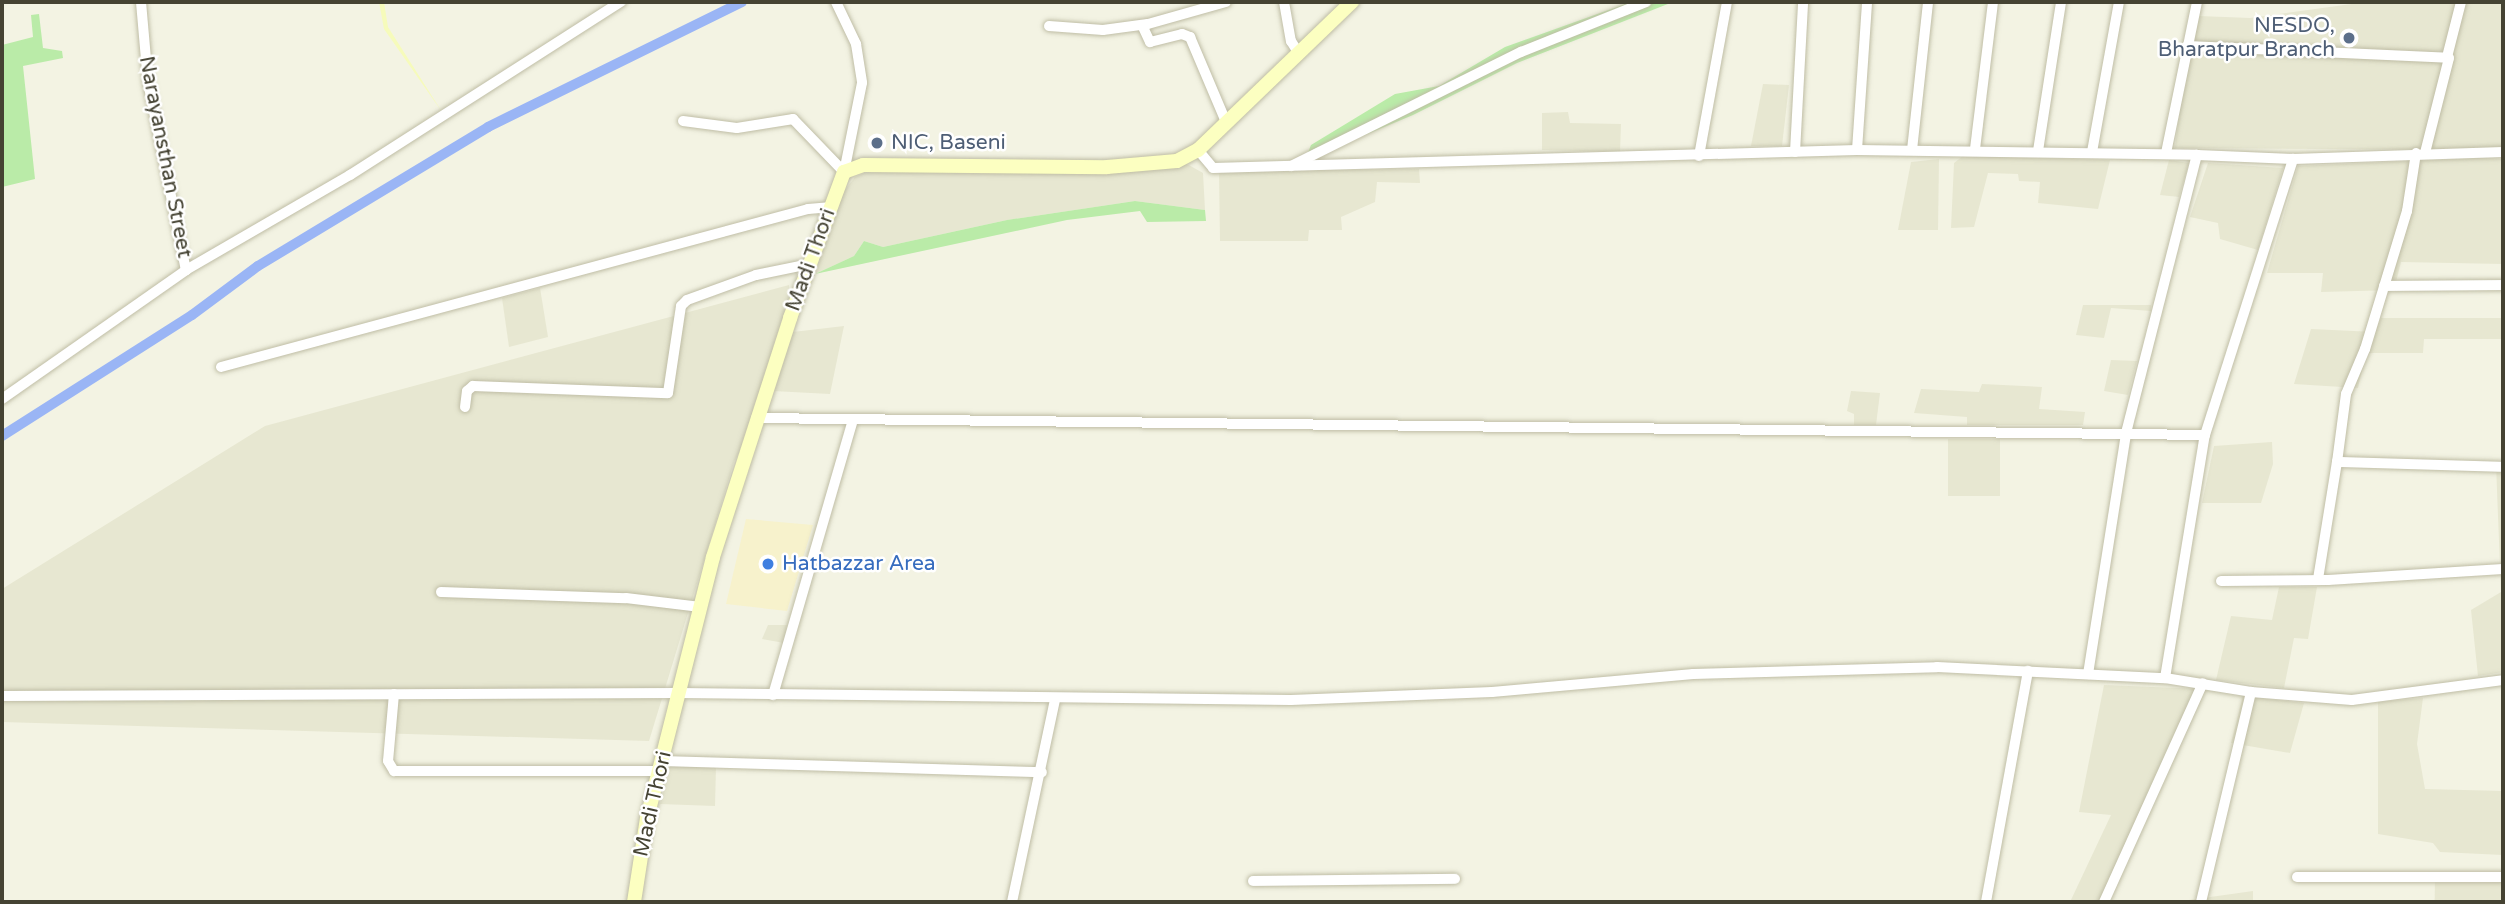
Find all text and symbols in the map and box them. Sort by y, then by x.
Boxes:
place label: NESDO, Bharatpur Branch [2158,13,2335,63]
marker: NESDO, Bharatpur Branch [2341,30,2357,46]
street label: Narayansthan Street [133,54,197,260]
place label: NIC, Baseni [891,130,1006,156]
marker: NIC, Baseni [869,135,885,151]
street label: Madi Thori [781,205,841,315]
place label: Hatbazzar Area [782,551,936,577]
marker: Hatbazzar Area [760,556,776,572]
street label: Madi Thori [629,749,677,859]

